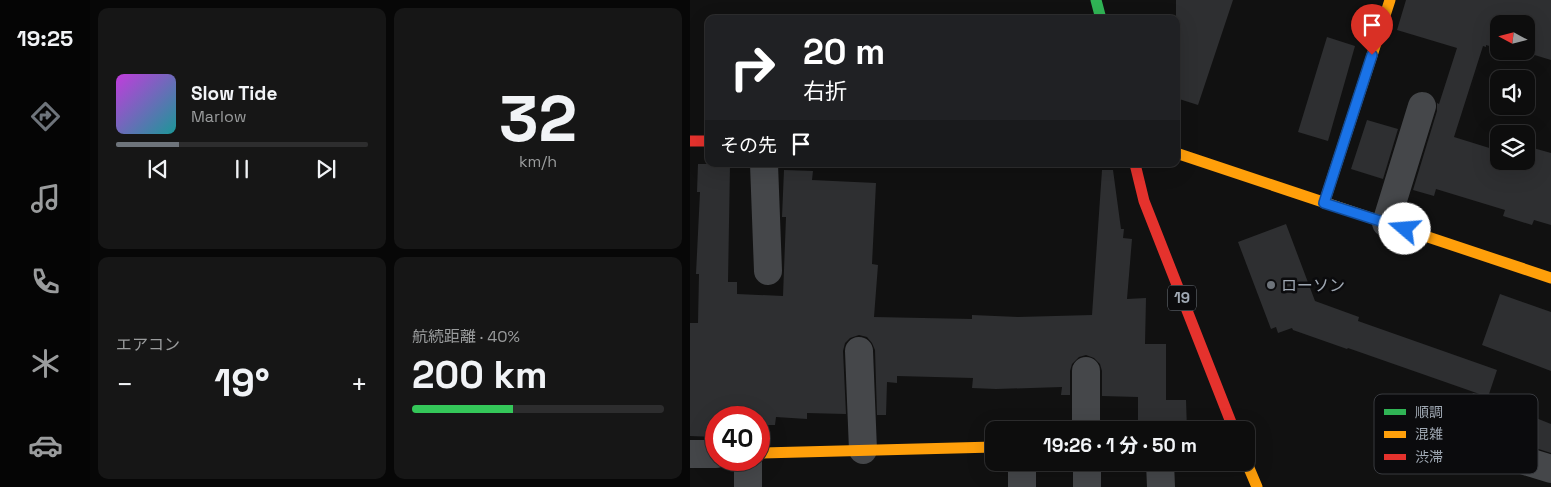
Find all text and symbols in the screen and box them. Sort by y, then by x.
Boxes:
pin [1351,4,1393,55]
icon: arrive [1358,11,1386,39]
north arrow [1490,15,1535,60]
map controls [1490,15,1535,170]
text: 19:25 [17,24,73,52]
text: 20 m [803,30,885,74]
icon: right [720,35,785,100]
button: sound [1490,70,1535,115]
text: 32 [499,77,577,160]
text: 右折 [803,77,847,105]
text: Slow Tide [191,81,277,106]
icon: directions [28,99,63,134]
text: Marlow [191,106,247,127]
button: layers [1490,125,1535,170]
icon: arrive [787,130,815,158]
text: その先 [720,133,777,158]
text: km/h [519,151,557,172]
icon: previous [144,155,172,183]
icon: pause [228,155,256,183]
icon: next [312,155,340,183]
icon: music [28,181,63,216]
position arrow [1378,202,1430,254]
icon: phone [28,264,63,299]
place label: ローソン [1281,275,1345,296]
marker: ローソン [1265,279,1277,291]
road number: 19 [1168,286,1196,310]
text: 航続距離 · 40% [412,326,520,347]
text: エアコン [116,334,180,355]
icon: climate [28,346,63,381]
text: 200 km [412,351,547,399]
text: 19° [214,359,270,407]
text: − [116,366,133,402]
text: + [351,366,368,402]
legend [1374,394,1538,474]
text: 順調 [1415,403,1443,421]
speed limit sign: 40 [705,406,770,471]
text: 混雑 [1415,425,1443,443]
icon: car [28,428,63,463]
text: 19:26 · 1 分 · 50 m [1043,433,1197,458]
text: 渋滞 [1415,448,1443,466]

